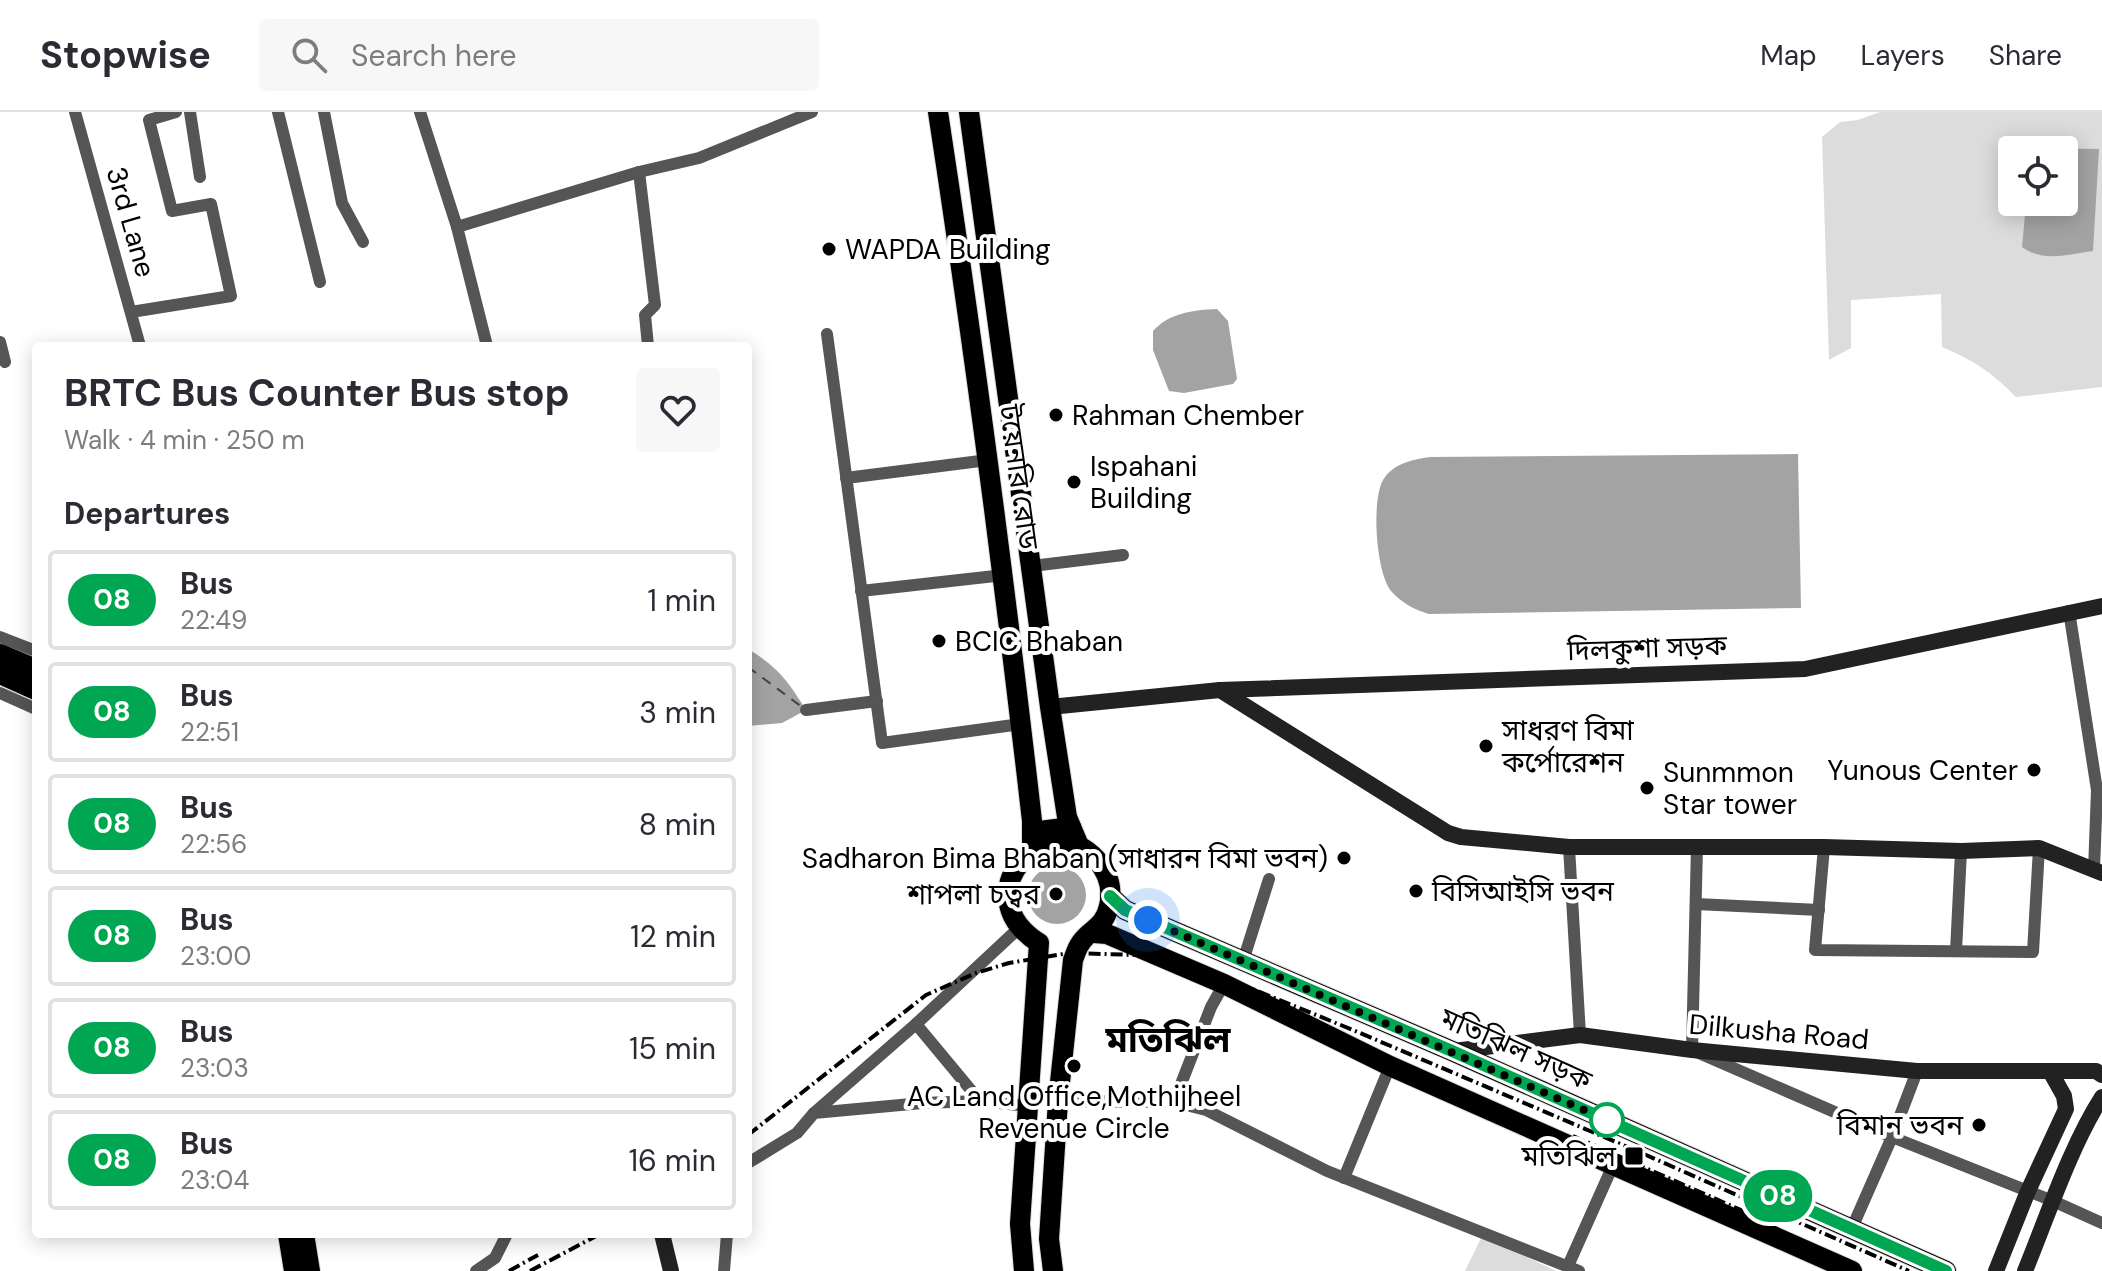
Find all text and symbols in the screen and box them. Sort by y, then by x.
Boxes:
search box [259,19,819,91]
text: Stopwise [40,30,211,80]
icon: search [287,33,331,77]
text: Search here [351,36,517,75]
text: Map [1760,37,1817,74]
text: Layers [1861,37,1945,74]
text: Share [1989,37,2062,74]
map controls [1998,136,2078,216]
button: locate [1998,136,2078,216]
street label: 3rd Lane [98,162,164,282]
place label: WAPDA Building [845,231,1051,268]
marker: WAPDA Building [820,240,838,258]
text: BRTC Bus Counter Bus stop [64,368,570,418]
button: heart [636,368,720,452]
place label: Rahman Chember [1072,397,1304,434]
street label: টয়েনবি রোড [990,401,1048,553]
marker: Rahman Chember [1047,406,1065,424]
text: Walk · 4 min · 250 m [64,423,305,457]
place label: Ispahani Building [1090,448,1198,517]
marker: Ispahani Building [1065,473,1083,491]
text: Departures [64,494,230,533]
text: Bus [180,564,234,603]
text: 08 [93,581,131,618]
text: 1 min [648,581,716,620]
text: 22:49 [180,603,247,637]
place label: BCIC Bhaban [955,623,1123,660]
street label: দিলকুশা সড়ক [1565,627,1728,669]
marker: BCIC Bhaban [930,632,948,650]
text: Bus [180,676,234,715]
text: 08 [93,693,131,730]
text: 3 min [639,693,716,732]
place label: সাধরণ বিমা কর্পোরেশন [1501,712,1634,781]
text: 22:51 [180,715,239,749]
marker: সাধরণ বিমা কর্পোরেশন [1477,737,1495,755]
place label: Yunous Center [1827,752,2018,789]
place label: Sunmmon Star tower [1663,754,1797,823]
marker: Yunous Center [2025,761,2043,779]
marker: Sunmmon Star tower [1638,779,1656,797]
text: Bus [180,788,234,827]
text: 08 [93,805,131,842]
text: 8 min [639,805,716,844]
text: 22:56 [180,827,247,861]
place label: Sadharon Bima Bhaban (সাধারন বিমা ভবন) [802,840,1328,877]
marker: Sadharon Bima Bhaban (সাধারন বিমা ভবন) [1335,849,1353,867]
place label: বিসিআইসি ভবন [1431,873,1615,910]
place label: শাপলা চত্বর [906,876,1040,913]
marker: বিসিআইসি ভবন [1407,882,1425,900]
marker: শাপলা চত্বর [1047,885,1065,903]
text: Bus [180,900,234,939]
your location [1128,900,1168,940]
text: 08 [93,917,131,954]
text: 12 min [630,917,716,956]
text: 23:00 [180,939,251,973]
street label: মতিঝিল সড়ক [1434,999,1598,1099]
street label: Dilkusha Road [1688,1006,1870,1058]
text: Bus [180,1012,234,1051]
district label: মতিঝিল [1104,1016,1231,1063]
text: 08 [93,1029,131,1066]
text: 15 min [629,1029,716,1068]
text: 23:03 [180,1051,249,1085]
marker: AC Land Office,Mothijheel Revenue Circle [1065,1057,1083,1075]
place label: AC Land Office,Mothijheel Revenue Circle [907,1078,1241,1147]
unlabelled marker [1590,1103,1624,1137]
place label: বিমান ভবন [1836,1107,1964,1144]
marker: বিমান ভবন [1970,1116,1988,1134]
text: Bus [180,1124,234,1163]
place label: মতিঝিল [1520,1138,1617,1175]
text: 08 [93,1141,131,1178]
text: 16 min [629,1141,716,1180]
marker: মতিঝিল [1623,1145,1645,1167]
text: 23:04 [180,1163,249,1197]
line badge: 08 [1742,1170,1814,1222]
text: 08 [1759,1177,1797,1214]

